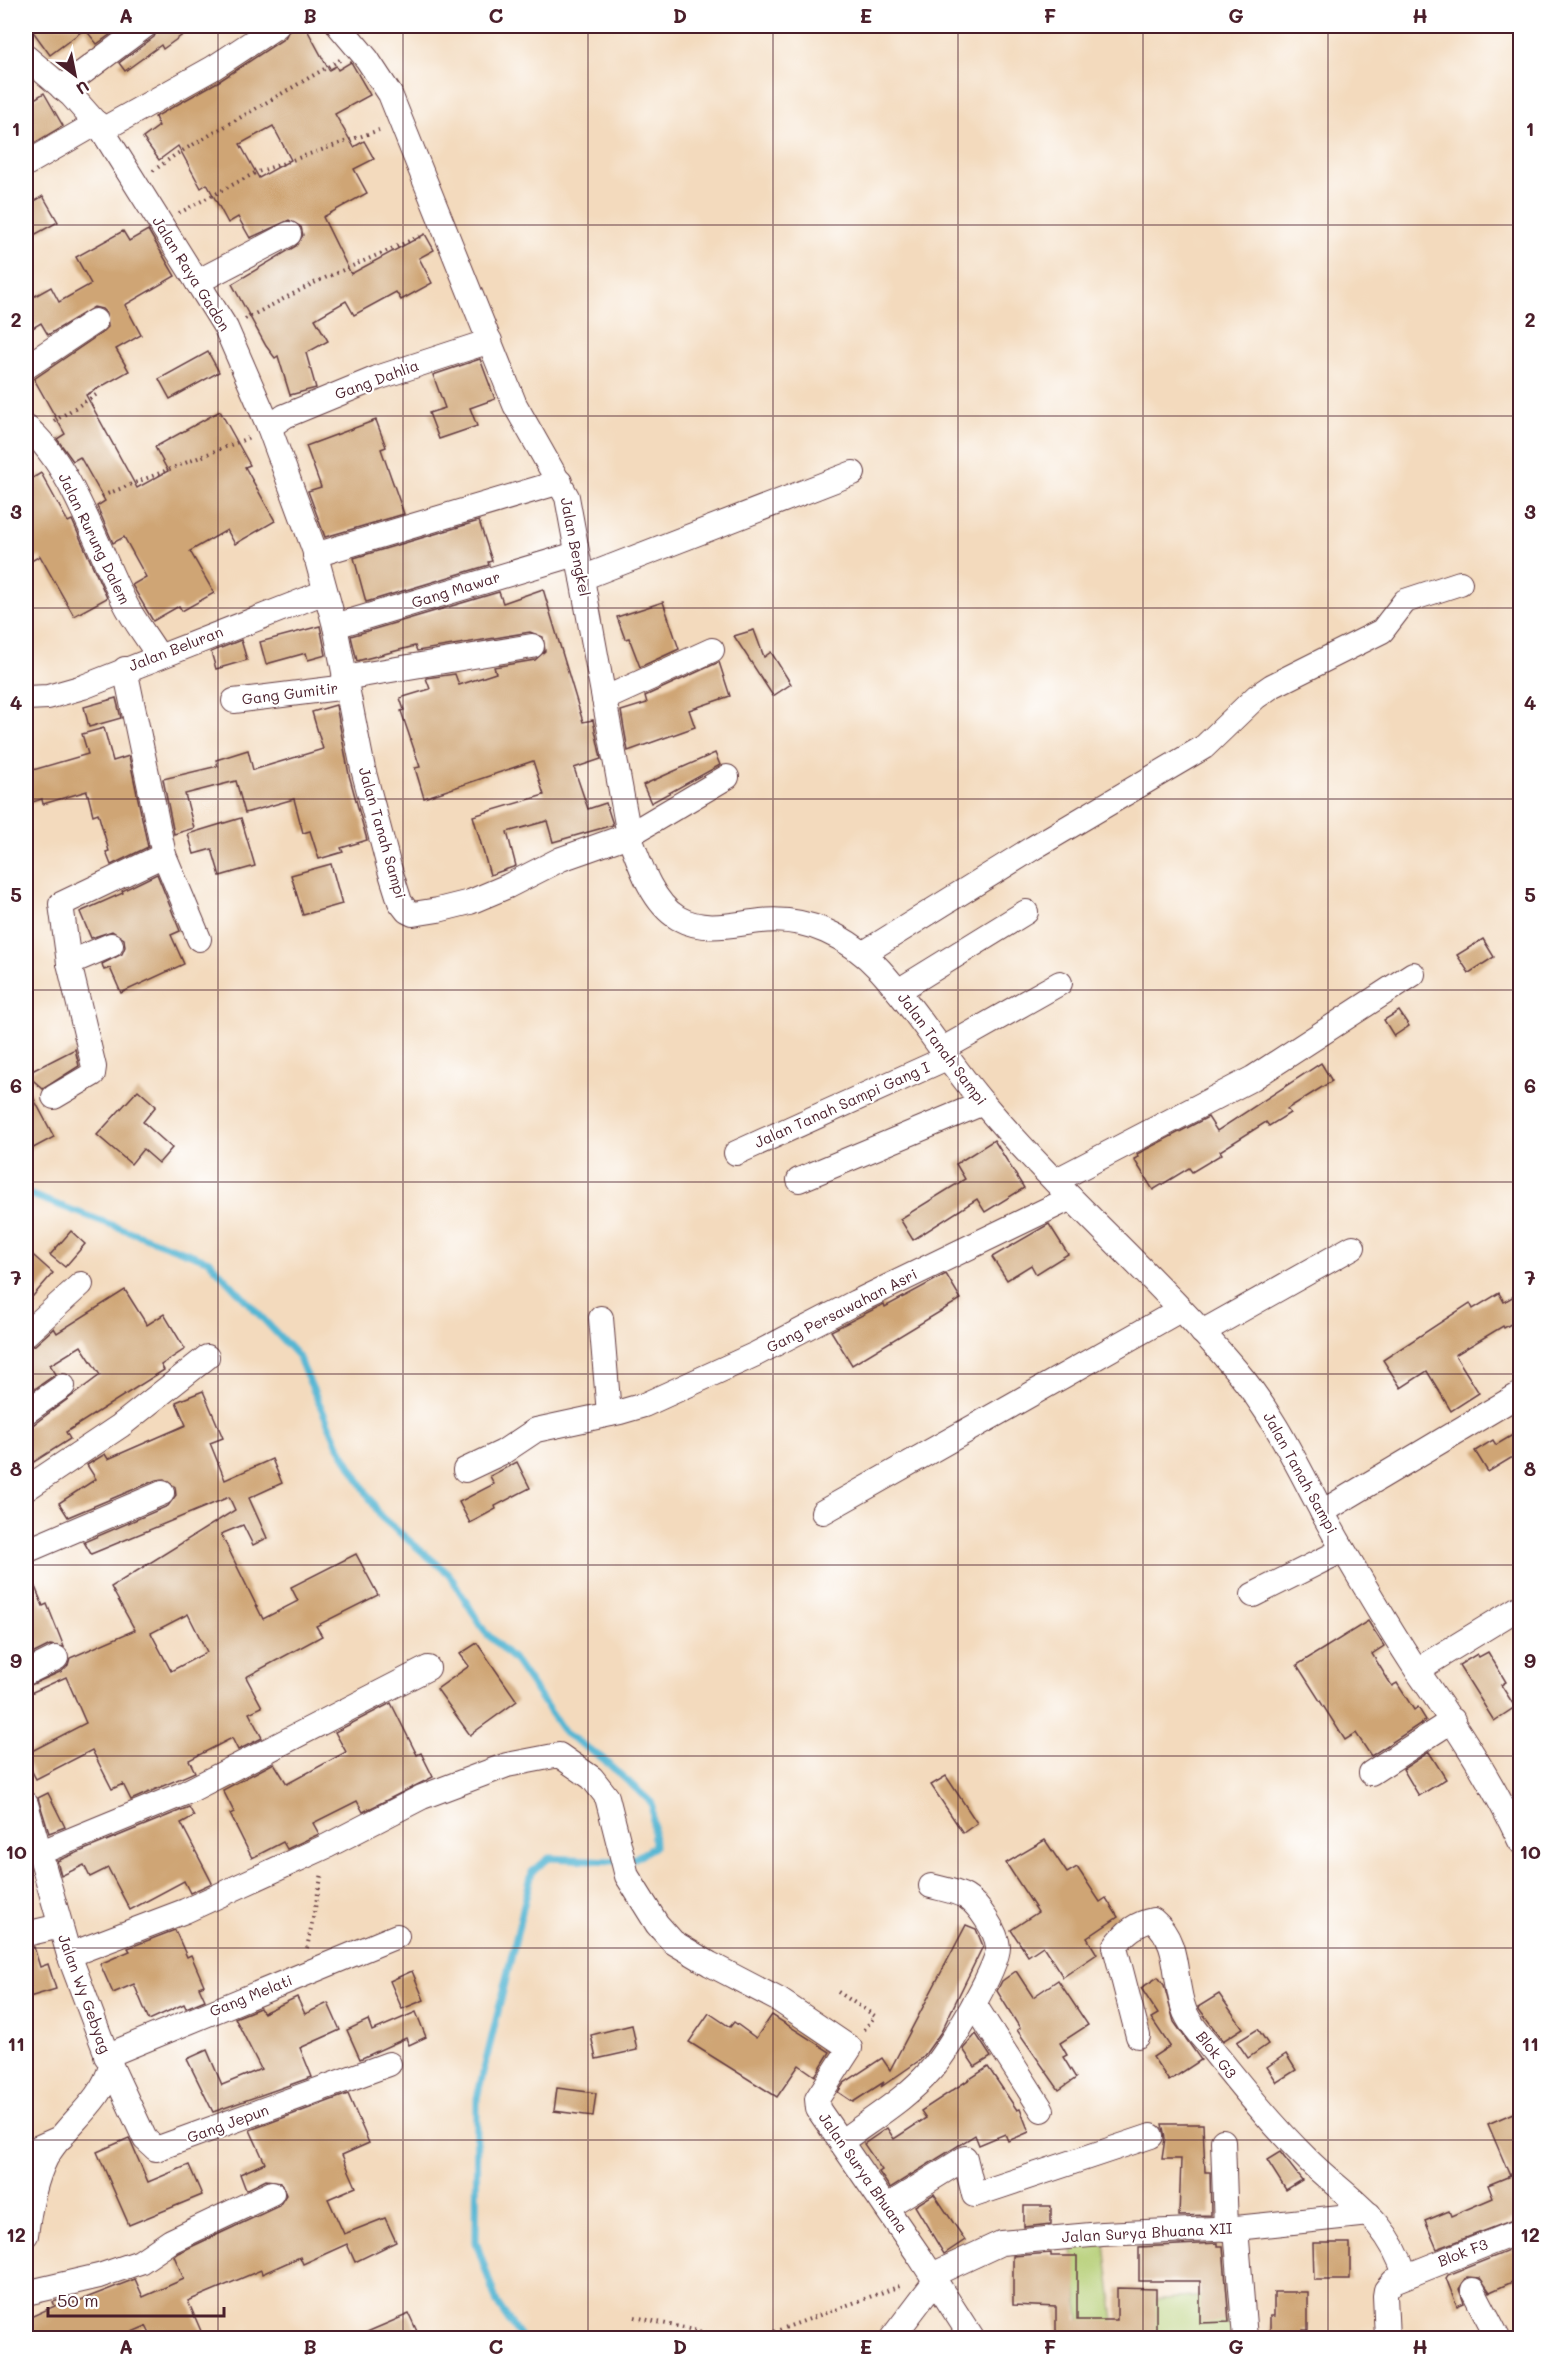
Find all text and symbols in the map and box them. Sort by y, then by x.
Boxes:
text: A [119,2,133,28]
text: B [303,2,317,28]
text: C [489,2,504,28]
text: D [673,2,687,28]
text: E [860,2,872,28]
text: F [1044,2,1057,28]
text: G [1228,2,1244,28]
text: H [1412,2,1428,28]
north arrow [45,45,105,105]
text: U [73,76,94,100]
text: 1 [12,115,20,141]
text: 1 [1526,115,1534,141]
street label: Jalan Raya Gadon [148,212,235,335]
text: 2 [10,306,22,332]
text: 2 [1524,306,1536,332]
street label: Gang Dahlia [332,355,421,404]
street label: Jalan Rurung Dalem [54,470,135,608]
street label: Jalan Bengkel [557,496,595,598]
text: 3 [10,498,22,524]
text: 3 [1524,498,1536,524]
street label: Gang Mawar [409,566,503,612]
street label: Jalan Beluran [126,621,226,675]
street label: Gang Gumitir [241,677,339,709]
text: 4 [10,689,23,715]
text: 4 [1524,689,1537,715]
street label: Jalan Tanah Sampi [355,765,411,901]
text: 5 [10,881,22,907]
text: 5 [1524,881,1536,907]
street label: Jalan Tanah Sampi [894,988,992,1109]
street label: Jalan Tanah Sampi Gang I [751,1056,933,1152]
text: 6 [10,1072,22,1098]
text: 6 [1524,1072,1536,1098]
street label: Gang Persawahan Asri [763,1263,920,1357]
text: 7 [10,1264,22,1290]
text: 7 [1524,1264,1536,1290]
street label: Jalan Tanah Sampi [1259,1408,1343,1537]
text: 8 [10,1455,22,1481]
text: 8 [1524,1455,1536,1481]
text: 9 [10,1647,22,1673]
text: 9 [1524,1647,1536,1673]
text: 10 [5,1838,27,1864]
text: 10 [1519,1838,1541,1864]
street label: Jalan Wy Gebyag [54,1931,116,2056]
street label: Gang Melati [206,1969,295,2021]
street label: Blok G3 [1192,2027,1242,2082]
text: 11 [7,2030,25,2056]
text: 11 [1521,2030,1539,2056]
street label: Gang Jepun [184,2099,271,2147]
street label: Jalan Surya Bhuana [815,2108,913,2237]
street label: Jalan Surya Bhuana XII [1061,2218,1233,2246]
text: 12 [6,2221,26,2247]
text: 12 [1520,2221,1540,2247]
street label: Blok F3 [1435,2233,1491,2271]
scale bar [48,2280,224,2318]
text: 50 m [57,2288,99,2312]
text: A [119,2333,133,2359]
text: B [303,2333,317,2359]
text: C [489,2333,504,2359]
text: D [673,2333,687,2359]
text: E [860,2333,872,2359]
text: F [1044,2333,1057,2359]
text: G [1228,2333,1244,2359]
text: H [1412,2333,1428,2359]

